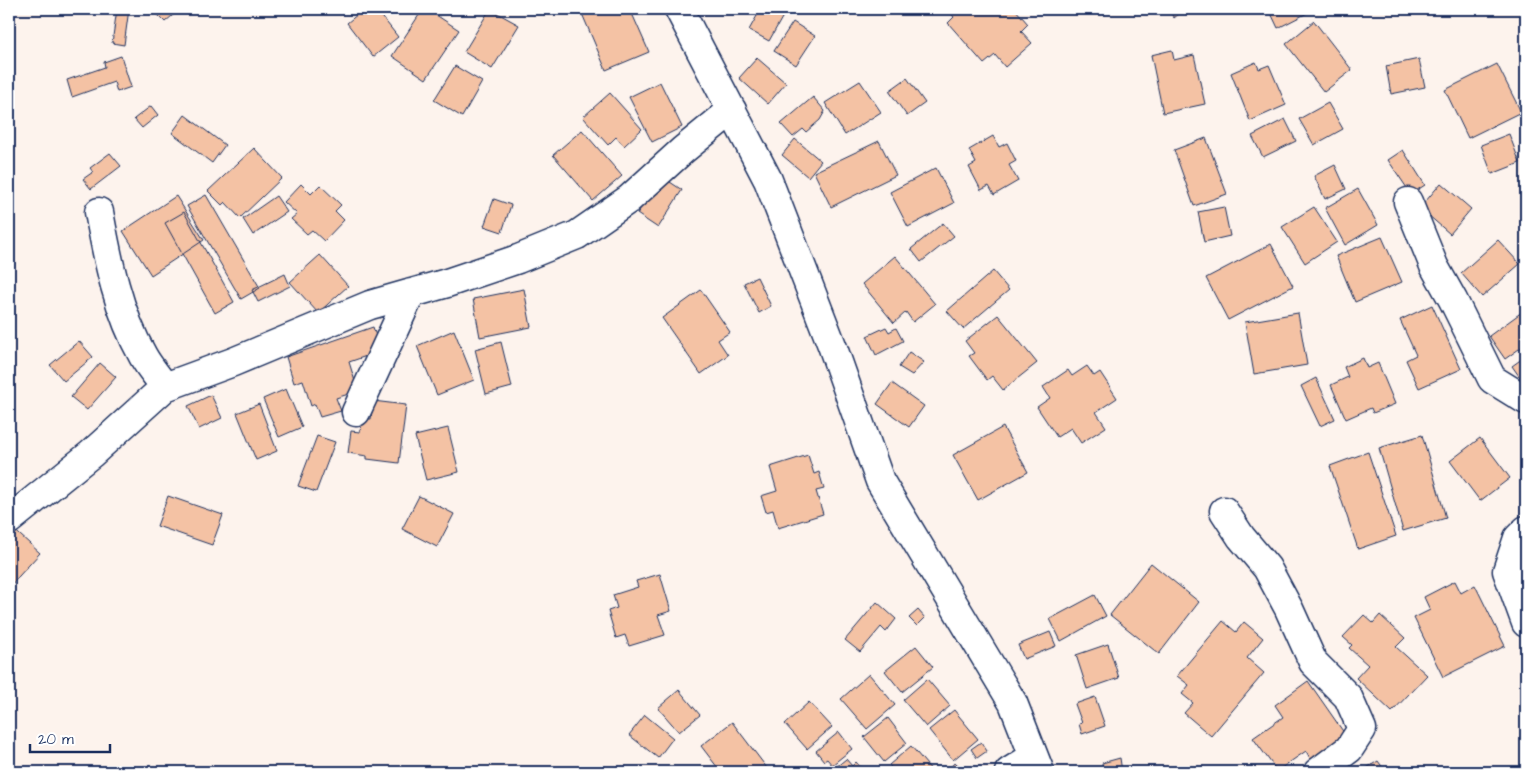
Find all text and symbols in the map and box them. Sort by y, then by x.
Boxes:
scale bar [30,721,110,753]
text: 20 m [38,729,74,750]

